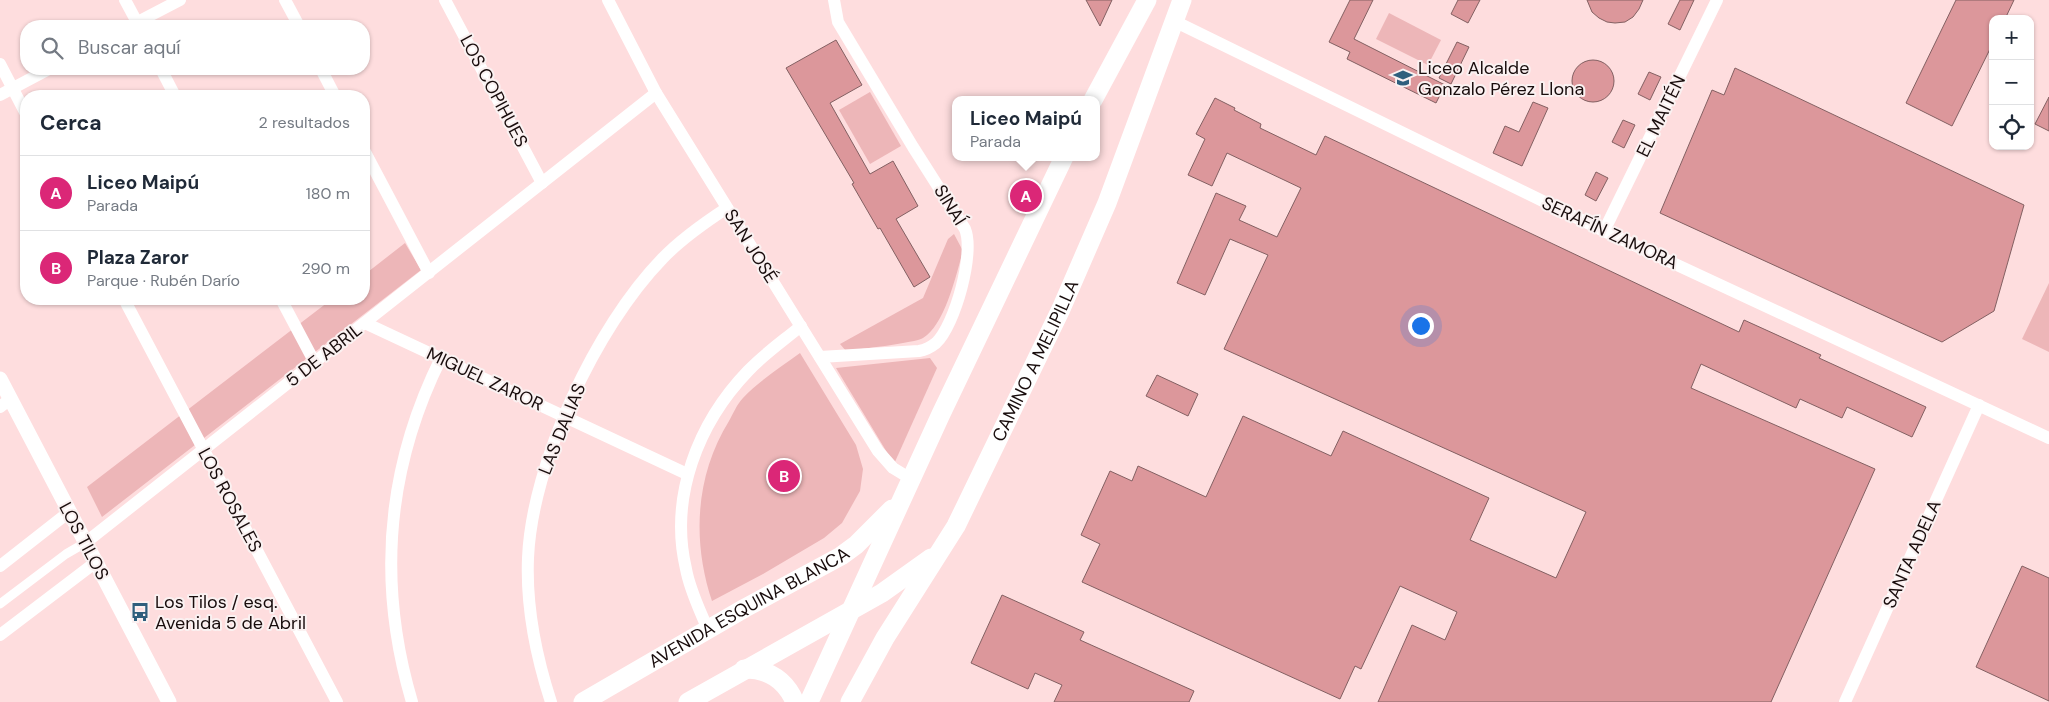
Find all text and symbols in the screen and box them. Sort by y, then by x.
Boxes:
map controls [1989,15,2034,150]
button: + [1989,15,2034,60]
search box [20,20,370,75]
street label: LOS COPIHUES [454,31,534,151]
icon: search [38,34,66,62]
text: Buscar aquí [78,35,181,60]
place label: Liceo Alcalde Gonzalo Pérez Llona [1418,56,1584,101]
button: − [1989,60,2034,105]
school or university icon: Liceo Alcalde Gonzalo Pérez Llona [1392,67,1414,89]
street label: EL MAITÉN [1631,71,1691,161]
popup [952,96,1100,161]
button: locate [1989,105,2034,150]
text: Liceo Maipú [970,106,1082,131]
text: Cerca [40,109,102,137]
text: 2 resultados [259,112,350,133]
text: Parada [970,131,1021,152]
text: Liceo Maipú [87,170,199,195]
pin: A [1010,177,1042,215]
street label: SINAÍ [928,180,972,230]
text: A [50,183,62,204]
text: 180 m [306,183,350,204]
street label: SERAFÍN ZAMORA [1538,191,1682,275]
text: Parada [87,195,138,216]
street label: SAN JOSÉ [719,204,783,288]
text: Plaza Zaror [87,245,189,270]
text: B [51,258,61,279]
text: 290 m [301,258,350,279]
text: Parque · Rubén Darío [87,270,240,291]
street label: CAMINO A MELIPILLA [987,276,1084,446]
your location [1408,313,1434,339]
street label: 5 DE ABRIL [281,318,367,392]
street label: MIGUEL ZAROR [423,341,547,417]
street label: LAS DALIAS [533,380,591,478]
street label: LOS ROSALES [193,444,267,556]
pin: B [768,457,800,495]
street label: SANTA ADELA [1877,496,1947,612]
street label: LOS TILOS [54,498,114,584]
street label: AVENIDA ESQUINA BLANCA [644,542,854,673]
place label: Los Tilos / esq. Avenida 5 de Abril [155,590,306,635]
bus stop icon: Los Tilos / esq. Avenida 5 de Abril [129,601,151,623]

